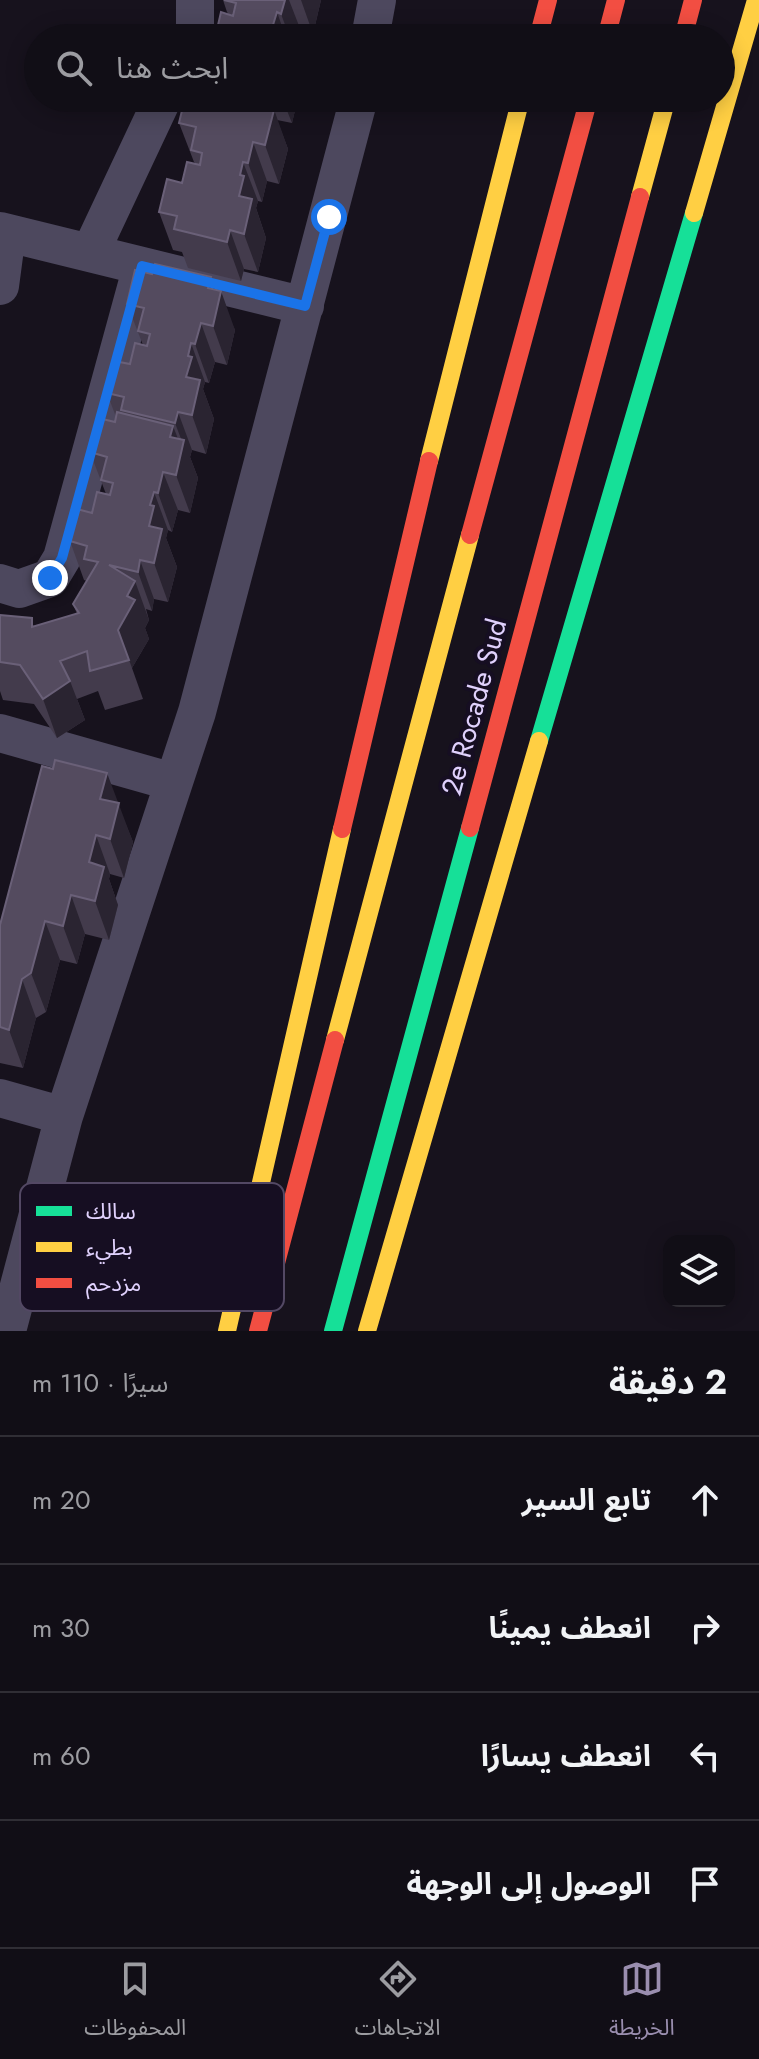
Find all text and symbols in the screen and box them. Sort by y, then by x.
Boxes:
search box [24,24,735,112]
icon: search [52,46,96,90]
text: ابحث هنا [116,46,228,89]
route start [311,199,347,235]
route end [32,560,68,596]
street label: 2e Rocade Sud [431,614,517,800]
legend [20,1183,284,1311]
text: سالك [86,1195,136,1227]
text: بطيء [86,1231,133,1264]
map controls [663,1235,735,1307]
button: layers [663,1235,735,1307]
text: مزدحم [86,1267,141,1300]
text: 2 دقيقة [609,1358,727,1407]
text: سيرًا · 110 m [32,1364,168,1402]
text: تابع السير [522,1478,651,1521]
icon: ahead [683,1478,727,1522]
text: 20 m [32,1481,91,1519]
text: انعطف يمينًا [489,1606,651,1649]
icon: right [683,1606,727,1650]
text: 30 m [32,1609,90,1647]
text: انعطف يسارًا [481,1734,651,1777]
icon: left [683,1734,727,1778]
text: 60 m [32,1737,91,1775]
text: الوصول إلى الوجهة [406,1862,651,1905]
icon: arrive [683,1862,727,1906]
tab: المحفوظات [84,1957,186,2051]
tab: الاتجاهات [355,1957,441,2051]
tab: الخريطة [609,1957,675,2051]

